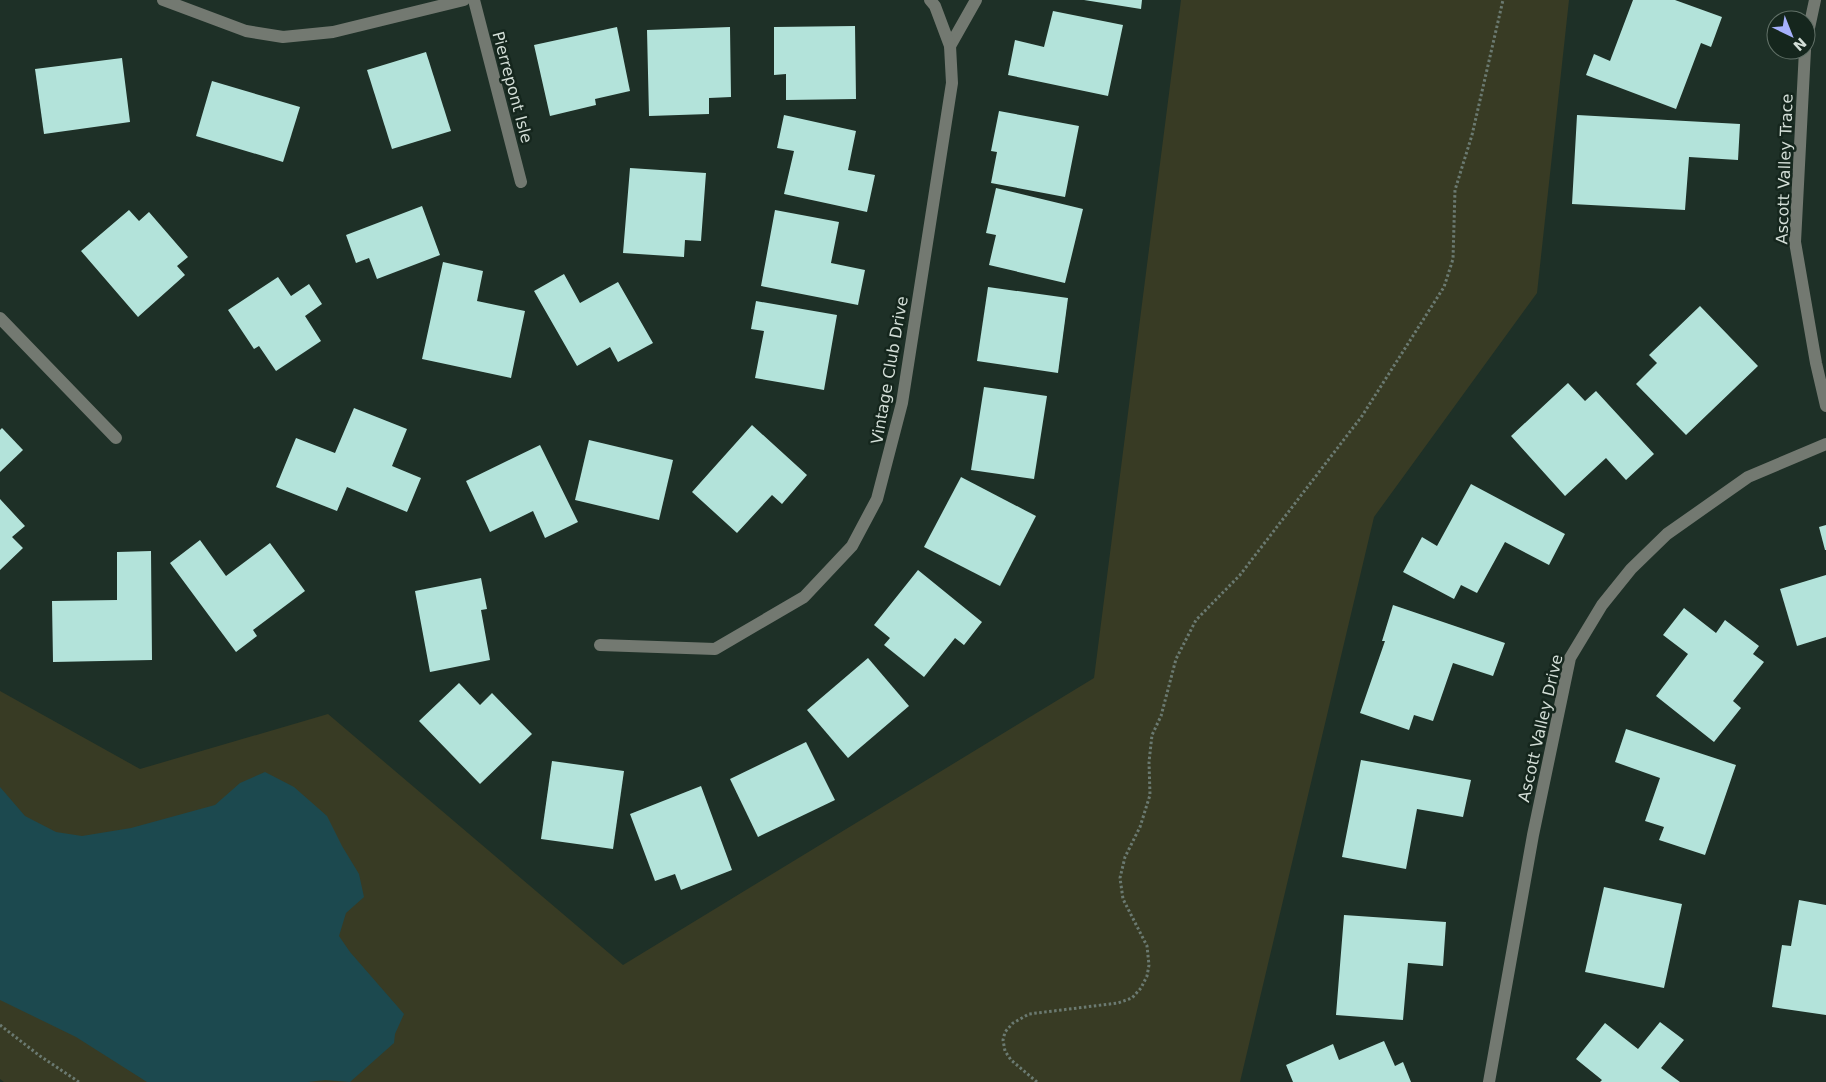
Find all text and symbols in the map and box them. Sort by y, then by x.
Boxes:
north arrow [1766,10,1816,60]
street label: Pierrepont Isle [488,29,537,145]
text: N [1790,35,1810,54]
street label: Ascott Valley Trace [1772,93,1797,245]
street label: Vintage Club Drive [867,295,912,446]
street label: Ascott Valley Drive [1514,652,1567,804]

